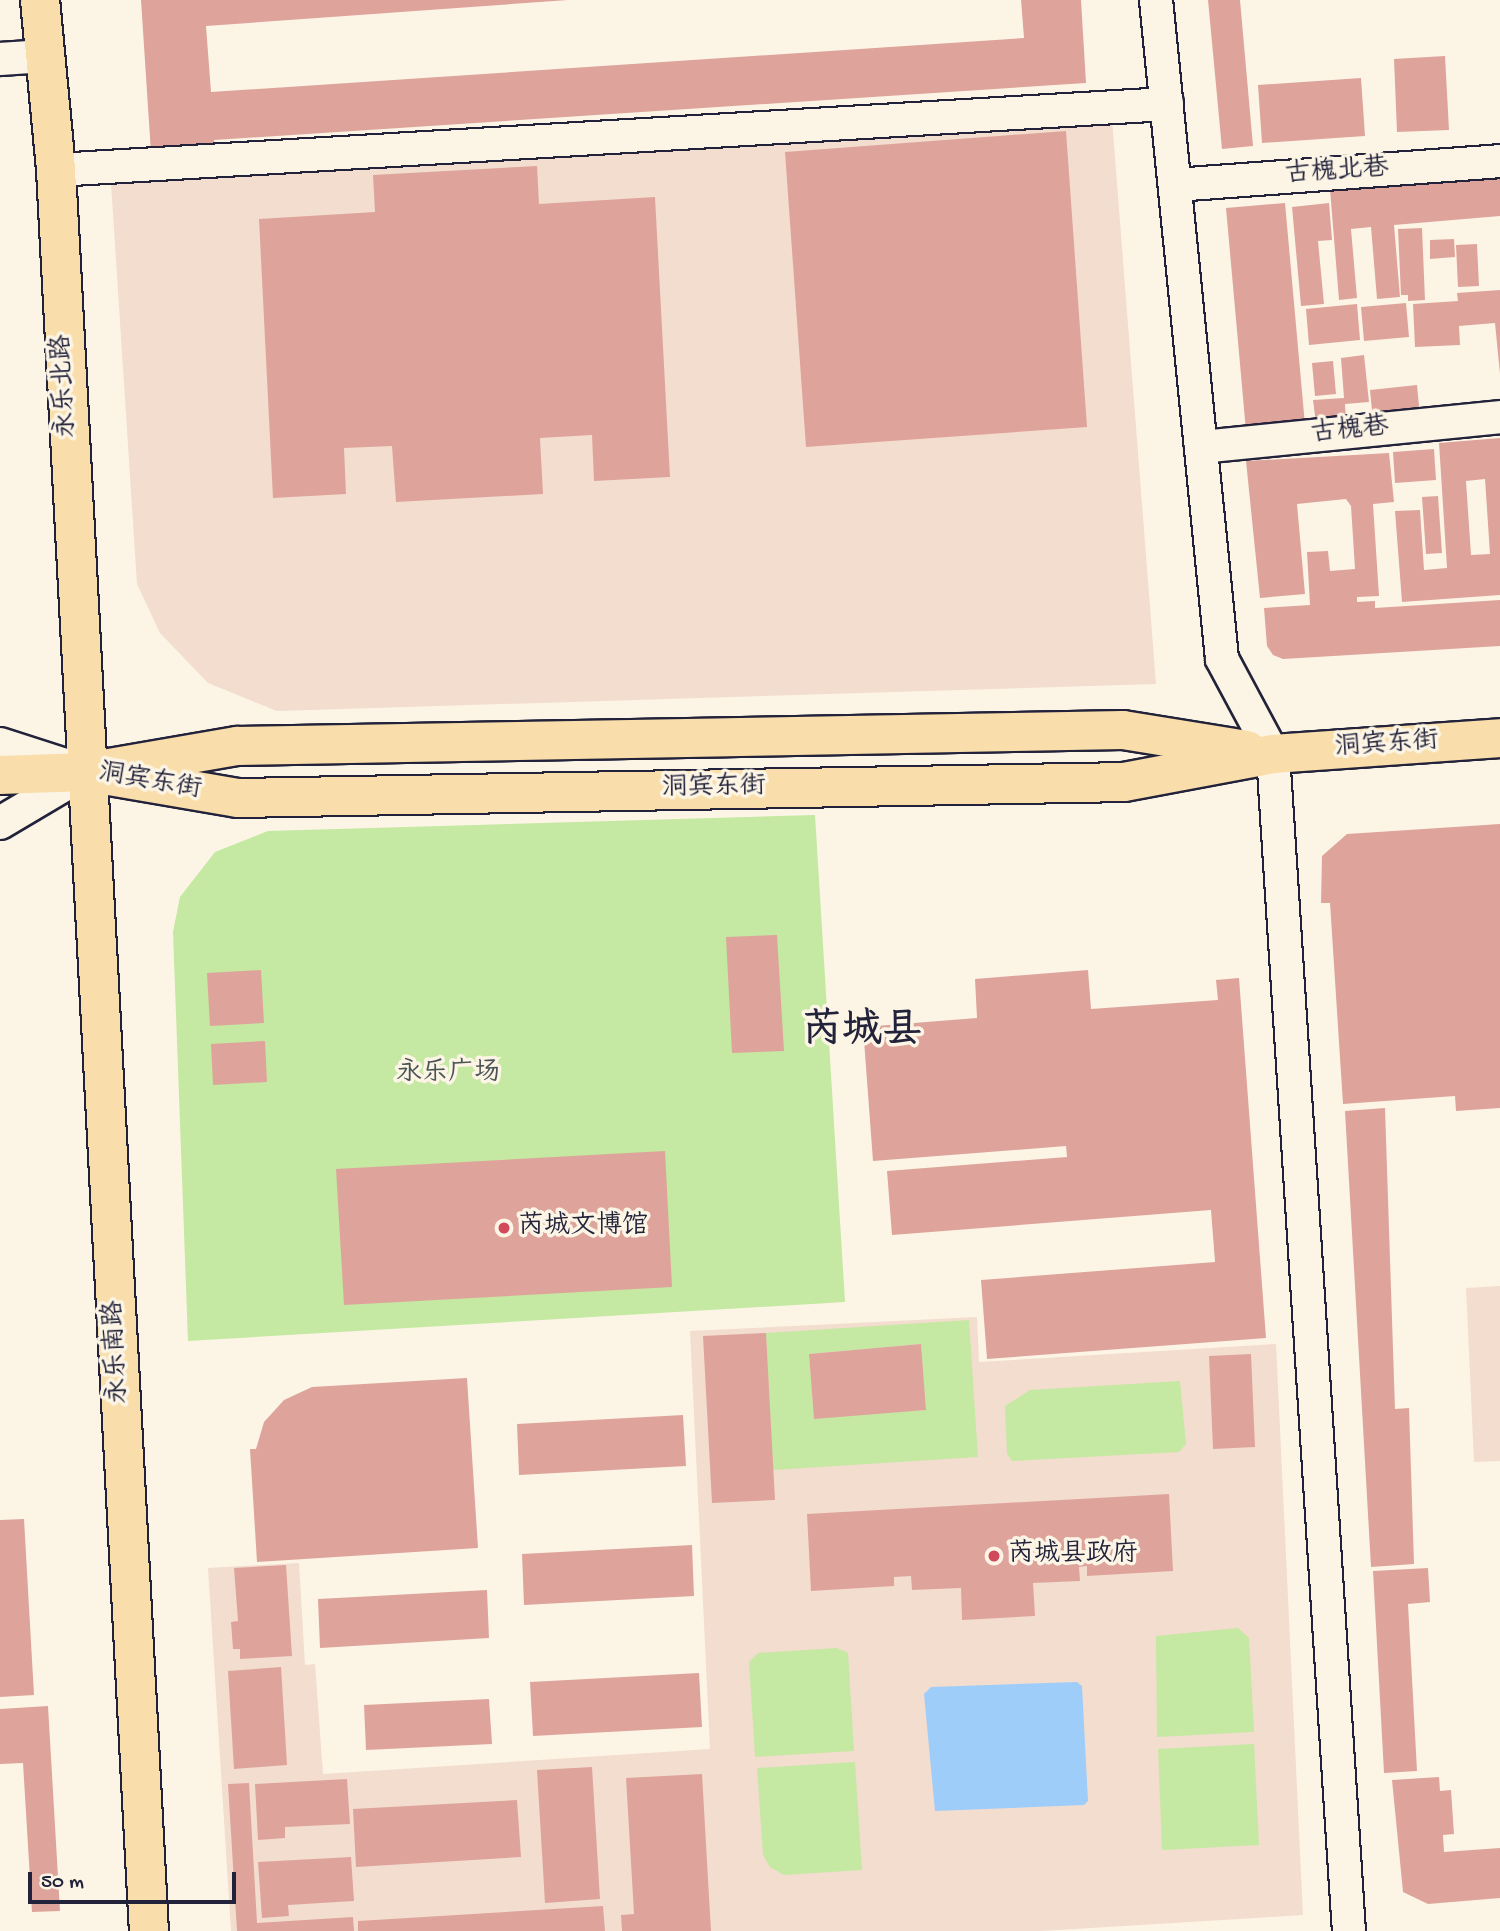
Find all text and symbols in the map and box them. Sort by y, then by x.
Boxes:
street label: 古槐北巷 [1284,154,1390,192]
street label: 永乐北路 [48,333,84,439]
street label: 古槐巷 [1310,412,1390,452]
street label: 洞宾东街 [1334,727,1440,765]
street label: 洞宾东街 [96,759,204,807]
street label: 洞宾东街 [662,772,766,806]
district label: 芮城县 [802,1009,922,1057]
park label: 永乐广场 [396,1059,500,1091]
place label: 芮城文博馆 [518,1212,648,1244]
marker: 芮城文博馆 [496,1220,512,1236]
street label: 永乐南路 [100,1299,136,1405]
place label: 芮城县政府 [1008,1540,1138,1572]
marker: 芮城县政府 [986,1548,1002,1564]
scale bar [32,1857,240,1901]
text: 50 m [41,1871,84,1896]

